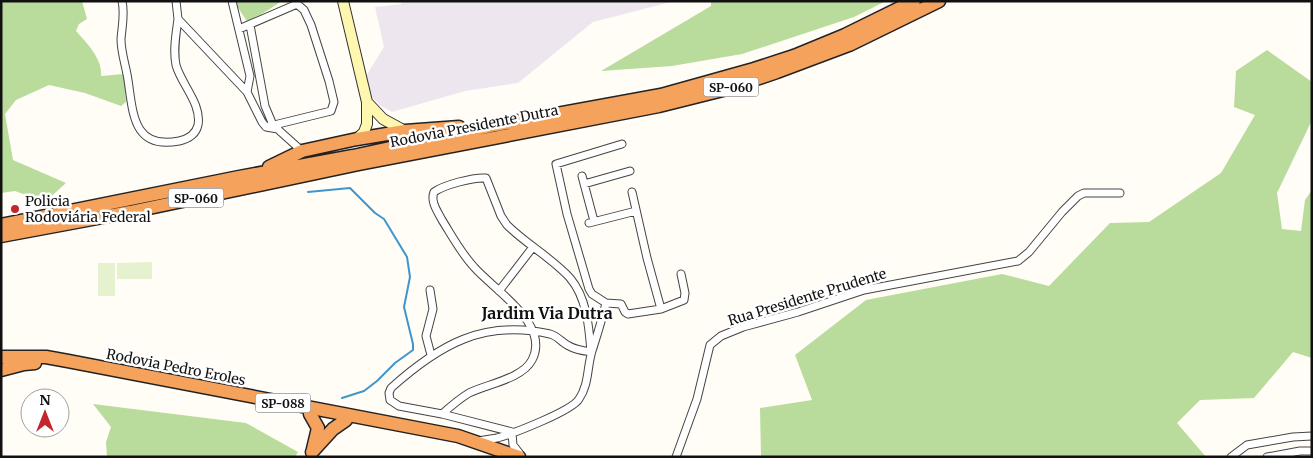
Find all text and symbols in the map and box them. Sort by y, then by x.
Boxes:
road number: SP-060 [704,77,758,96]
street label: Rodovia Presidente Dutra [388,101,560,151]
road number: SP-060 [168,188,224,208]
place label: Policia Rodoviária Federal [25,192,152,226]
marker: Policia Rodoviária Federal [9,203,21,215]
street label: Rua Presidente Prudente [726,264,888,330]
district label: Jardim Via Dutra [480,303,613,323]
street label: Rodovia Pedro Eroles [105,345,247,389]
north arrow [20,388,70,438]
text: N [39,391,51,409]
road number: SP-088 [256,393,310,412]

